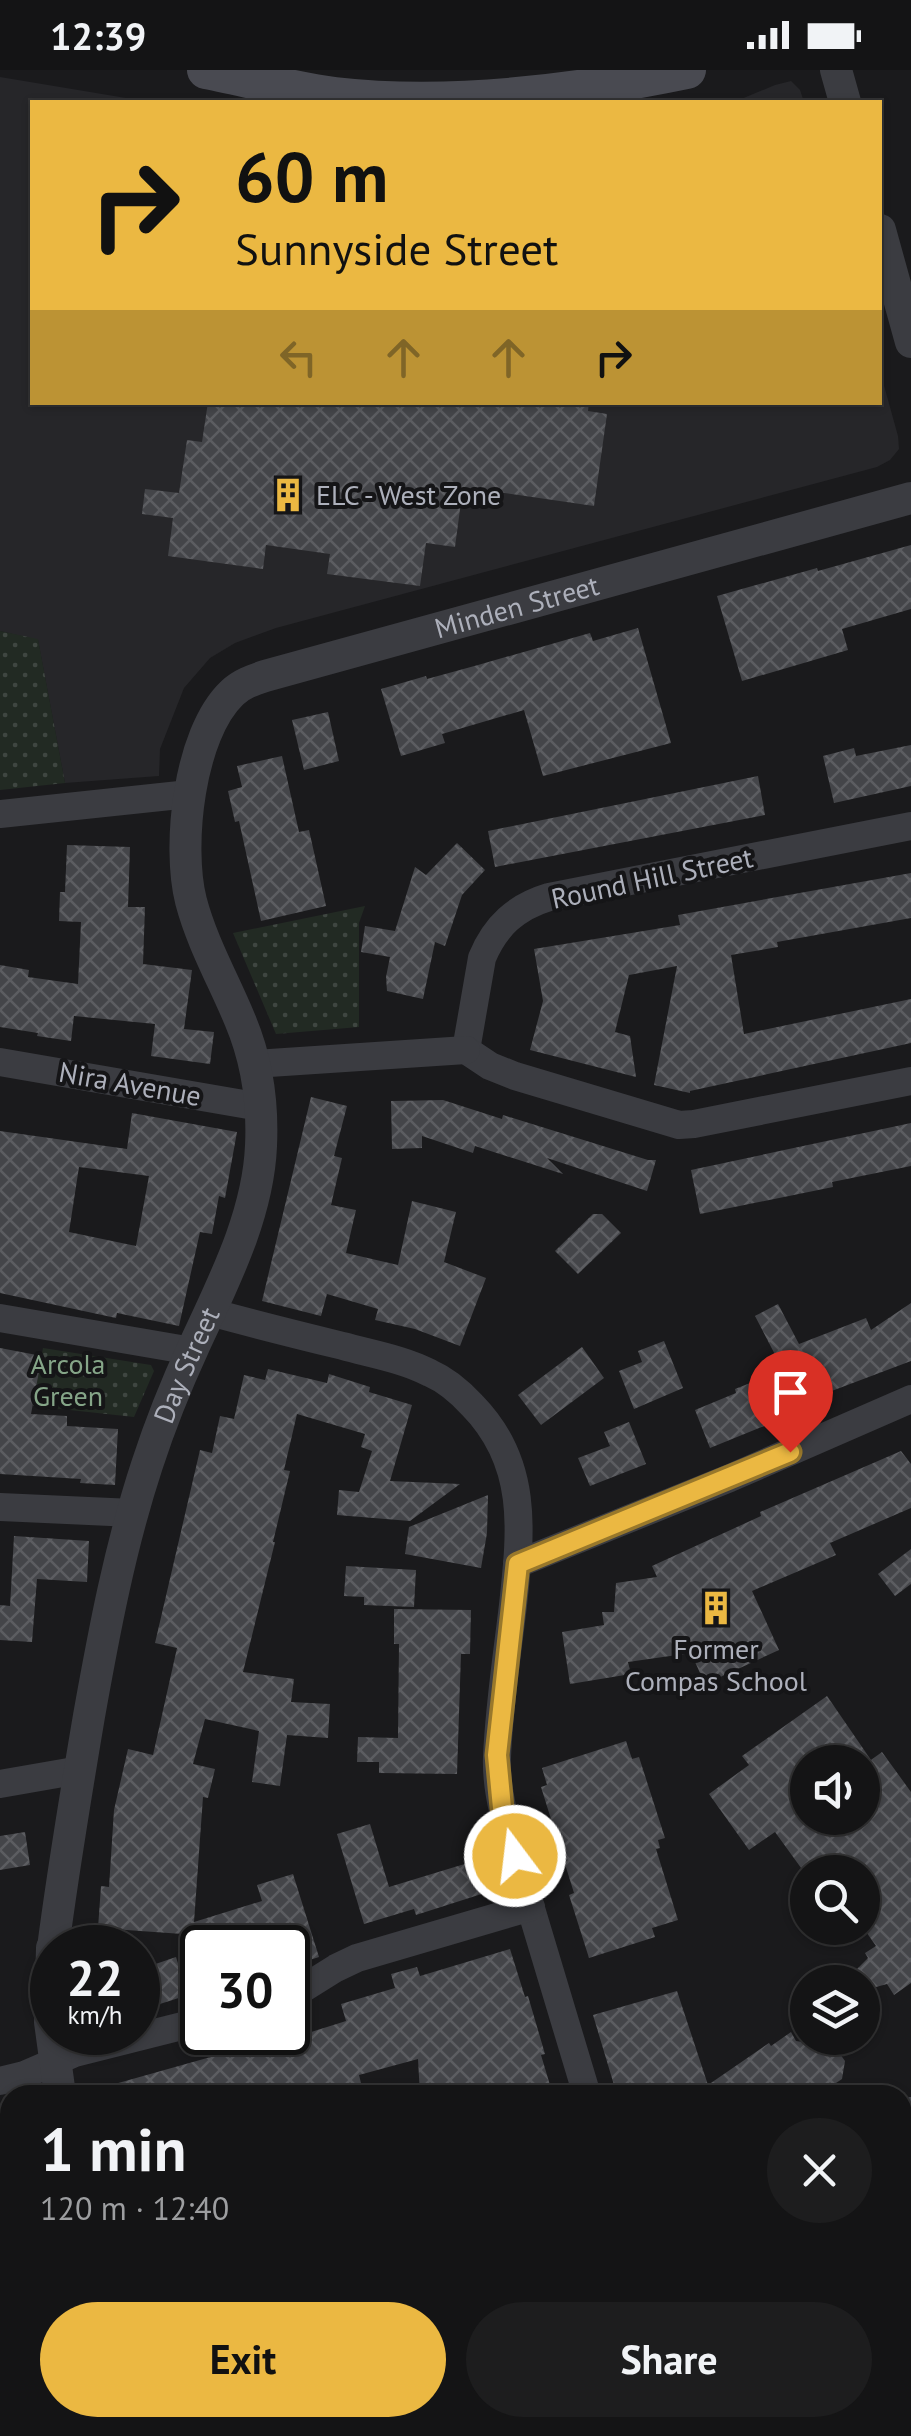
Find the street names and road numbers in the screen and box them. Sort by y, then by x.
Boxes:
street label: Minden Street [430,566,603,646]
street label: Round Hill Street [548,838,756,917]
street label: Nira Avenue [56,1053,204,1114]
street label: Day Street [144,1300,228,1428]

